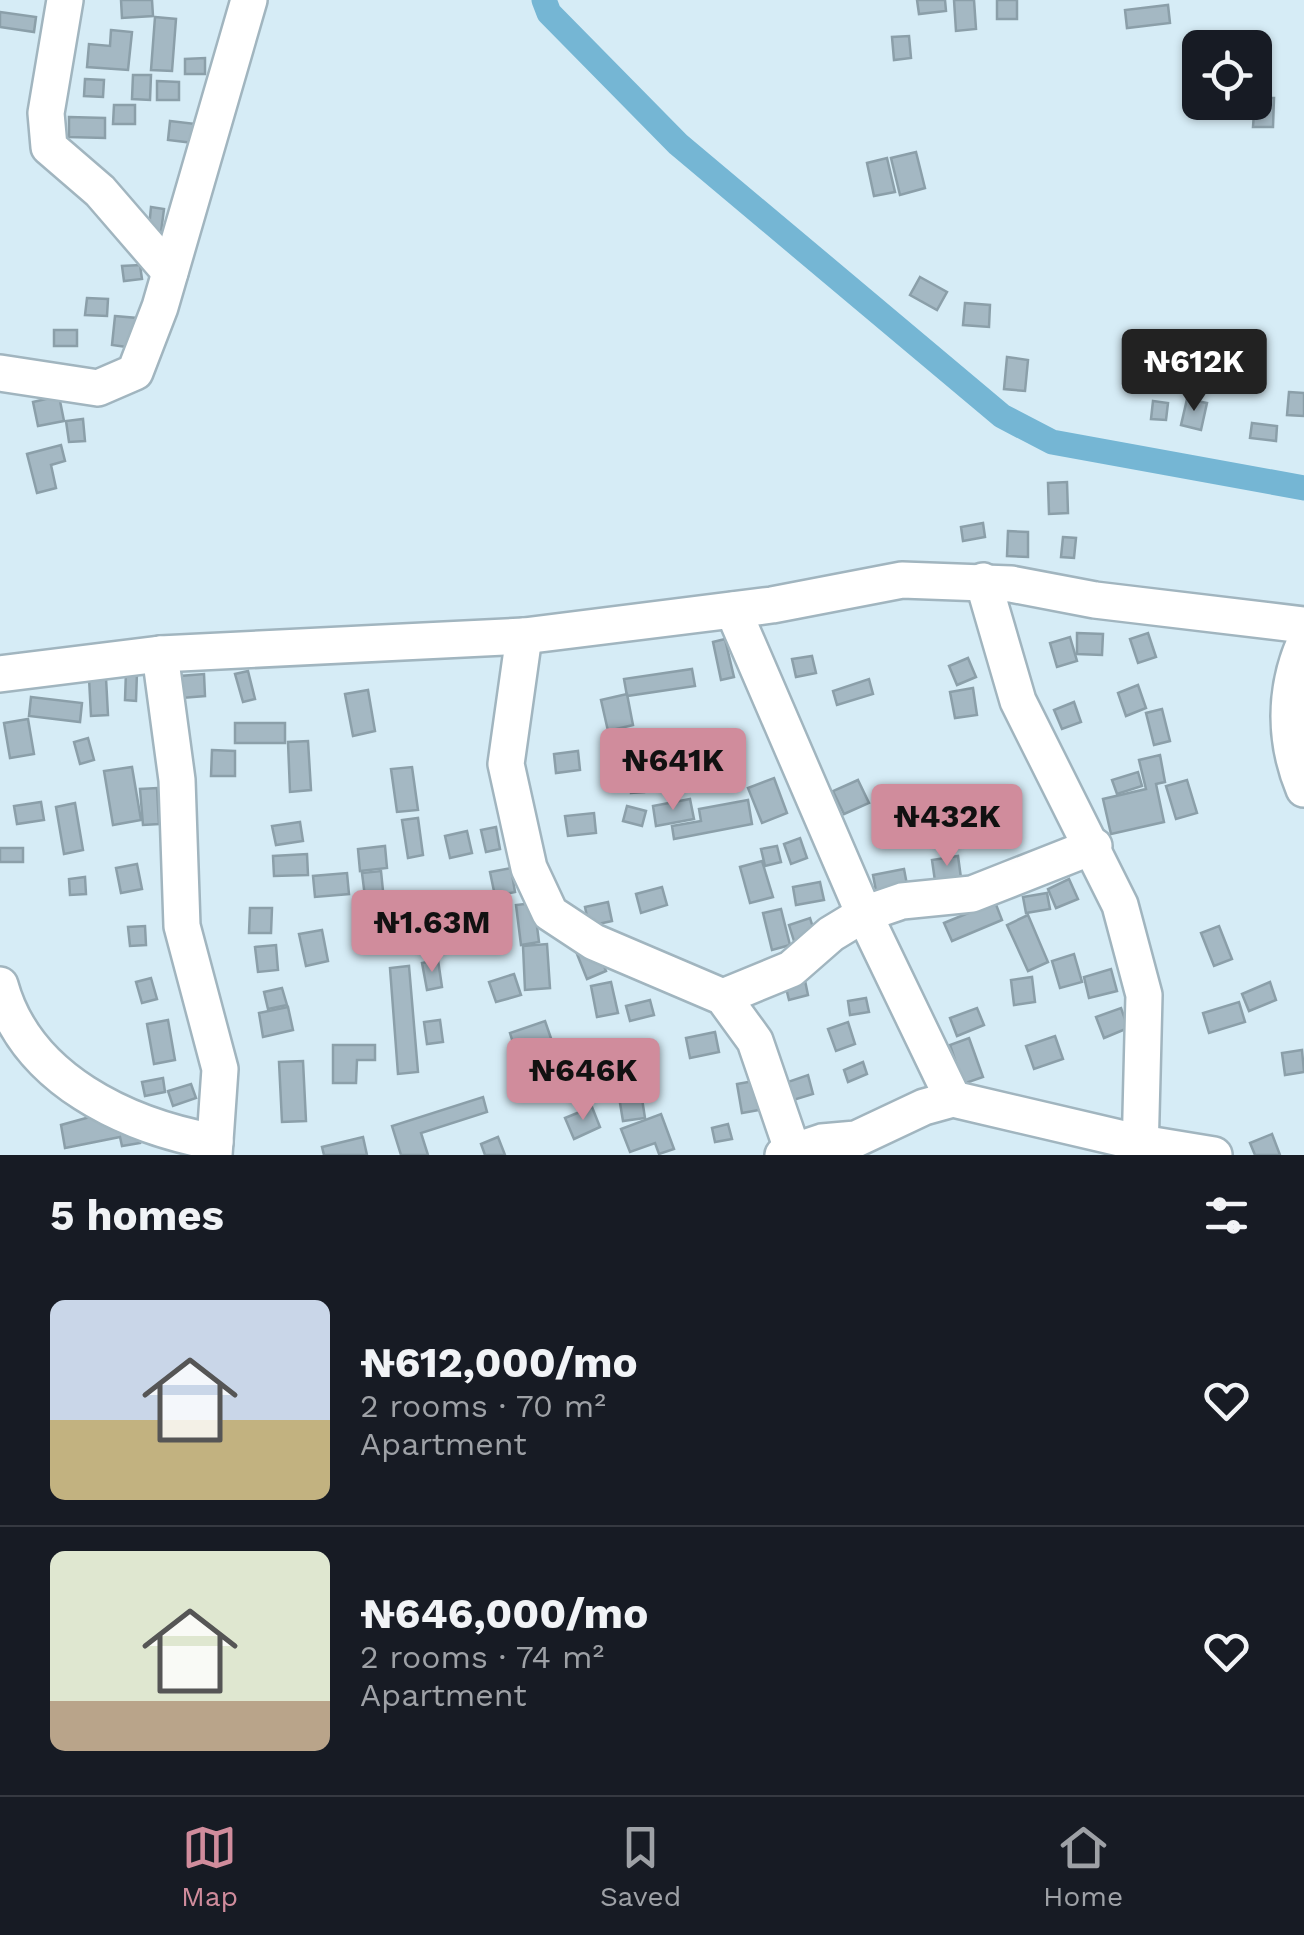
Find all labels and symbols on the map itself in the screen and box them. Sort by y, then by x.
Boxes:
pin: ₦612K [1124,329,1264,414]
pin: ₦641K [603,728,743,813]
pin: ₦432K [877,784,1017,869]
pin: ₦1.63M [351,890,513,975]
pin: ₦646K [513,1038,653,1123]

